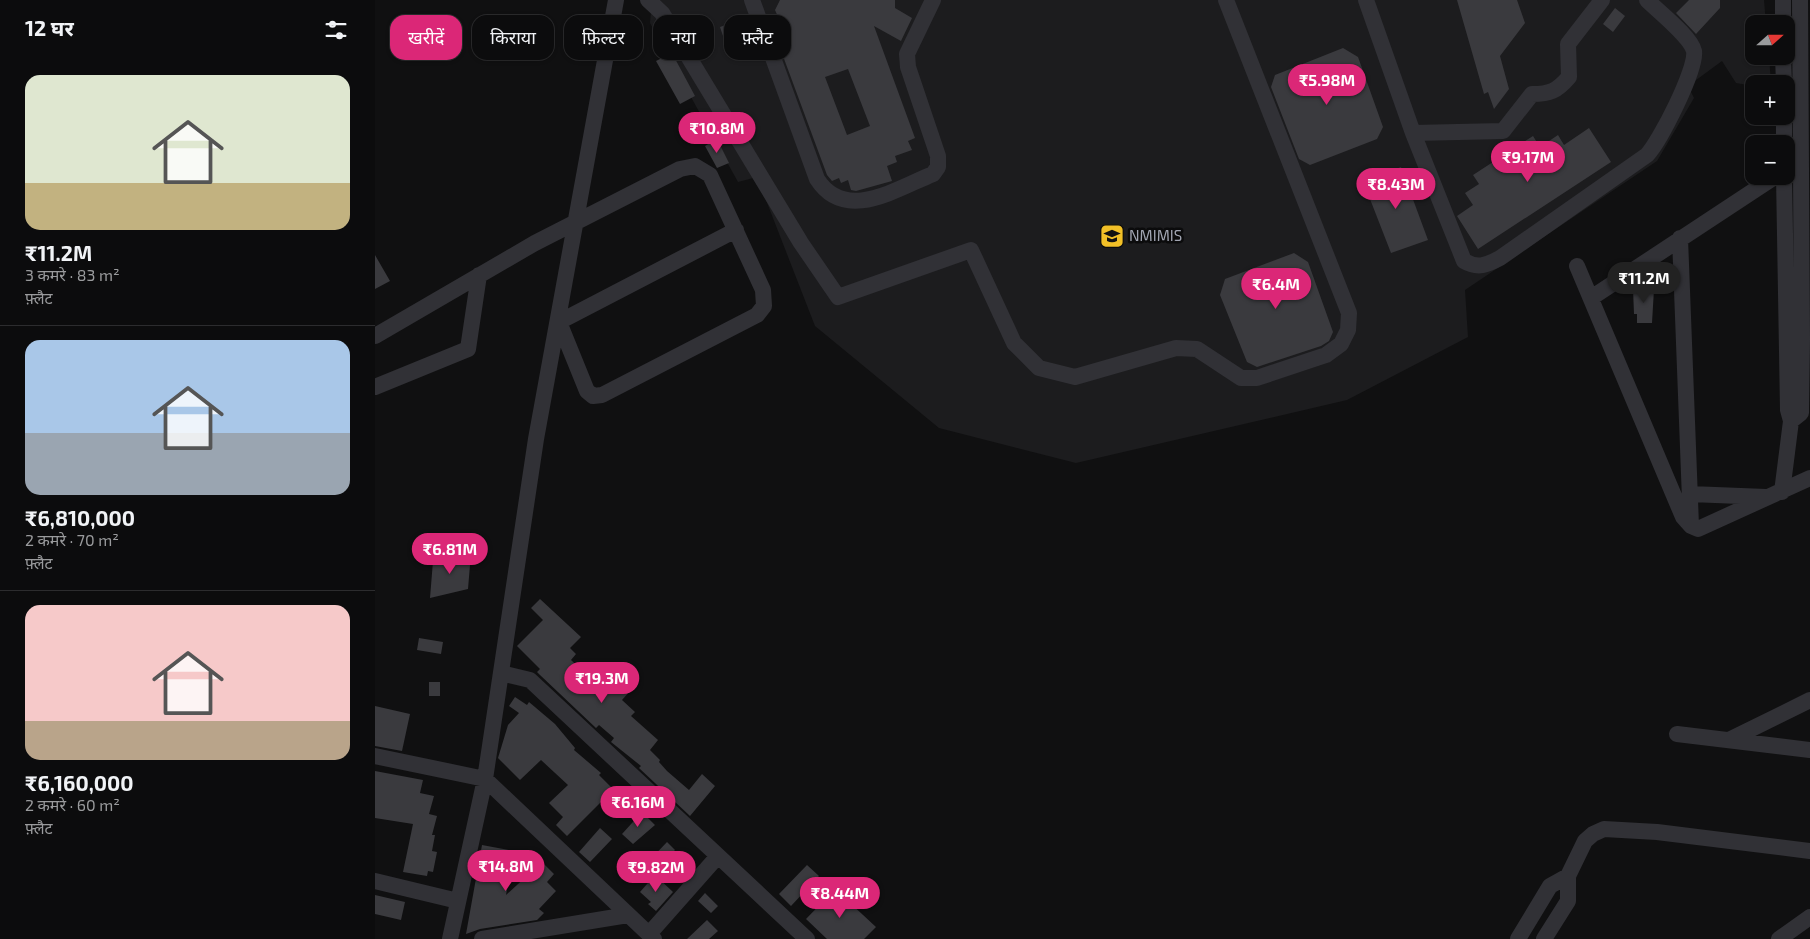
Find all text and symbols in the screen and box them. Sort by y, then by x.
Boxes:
text: 12 घर [25,15,74,40]
chip: खरीदें [390,15,462,60]
chip: किराया [472,15,554,60]
chip: फ़िल्टर [564,15,643,60]
chip: नया [653,15,714,60]
chip: फ़्लैट [724,15,791,60]
north arrow [1745,15,1795,65]
map controls [1745,15,1795,185]
icon: filters [322,16,350,44]
pin: ₹5.98M [1286,64,1368,106]
text: ₹5.98M [1299,70,1355,89]
button: + [1745,75,1795,125]
icon: home [143,107,233,197]
pin: ₹10.8M [676,112,758,154]
text: ₹10.8M [690,118,744,137]
button: − [1745,135,1795,185]
pin: ₹9.17M [1487,140,1569,183]
text: ₹9.17M [1502,147,1554,166]
pin: ₹8.43M [1355,168,1437,210]
text: ₹8.43M [1367,174,1425,193]
school or university icon: NMIMIS [1099,223,1125,249]
place label: NMIMIS [1129,226,1182,244]
text: ₹11.2M [25,240,92,265]
pin: ₹11.2M [1603,262,1685,304]
text: 3 कमरे · 83 m² [25,265,120,284]
pin: ₹6.4M [1241,268,1311,310]
text: ₹11.2M [1618,268,1670,287]
text: ₹6.4M [1252,274,1300,293]
text: फ़्लैट [25,288,53,307]
icon: home [143,373,233,463]
text: ₹6,810,000 [25,505,135,530]
text: 2 कमरे · 70 m² [25,530,119,549]
pin: ₹6.81M [409,532,491,575]
text: ₹6.81M [423,539,477,558]
text: फ़्लैट [25,553,53,572]
icon: home [143,638,233,728]
pin: ₹19.3M [561,662,643,704]
text: ₹19.3M [575,668,629,687]
text: ₹6,160,000 [25,770,134,795]
pin: ₹6.16M [597,786,679,828]
text: ₹6.16M [611,792,665,811]
text: 2 कमरे · 60 m² [25,795,120,814]
text: फ़्लैट [25,818,53,837]
pin: ₹14.8M [465,850,547,892]
pin: ₹9.82M [615,850,697,893]
text: ₹14.8M [478,856,534,875]
text: ₹9.82M [628,857,684,876]
pin: ₹8.44M [799,876,881,919]
text: ₹8.44M [811,883,869,902]

